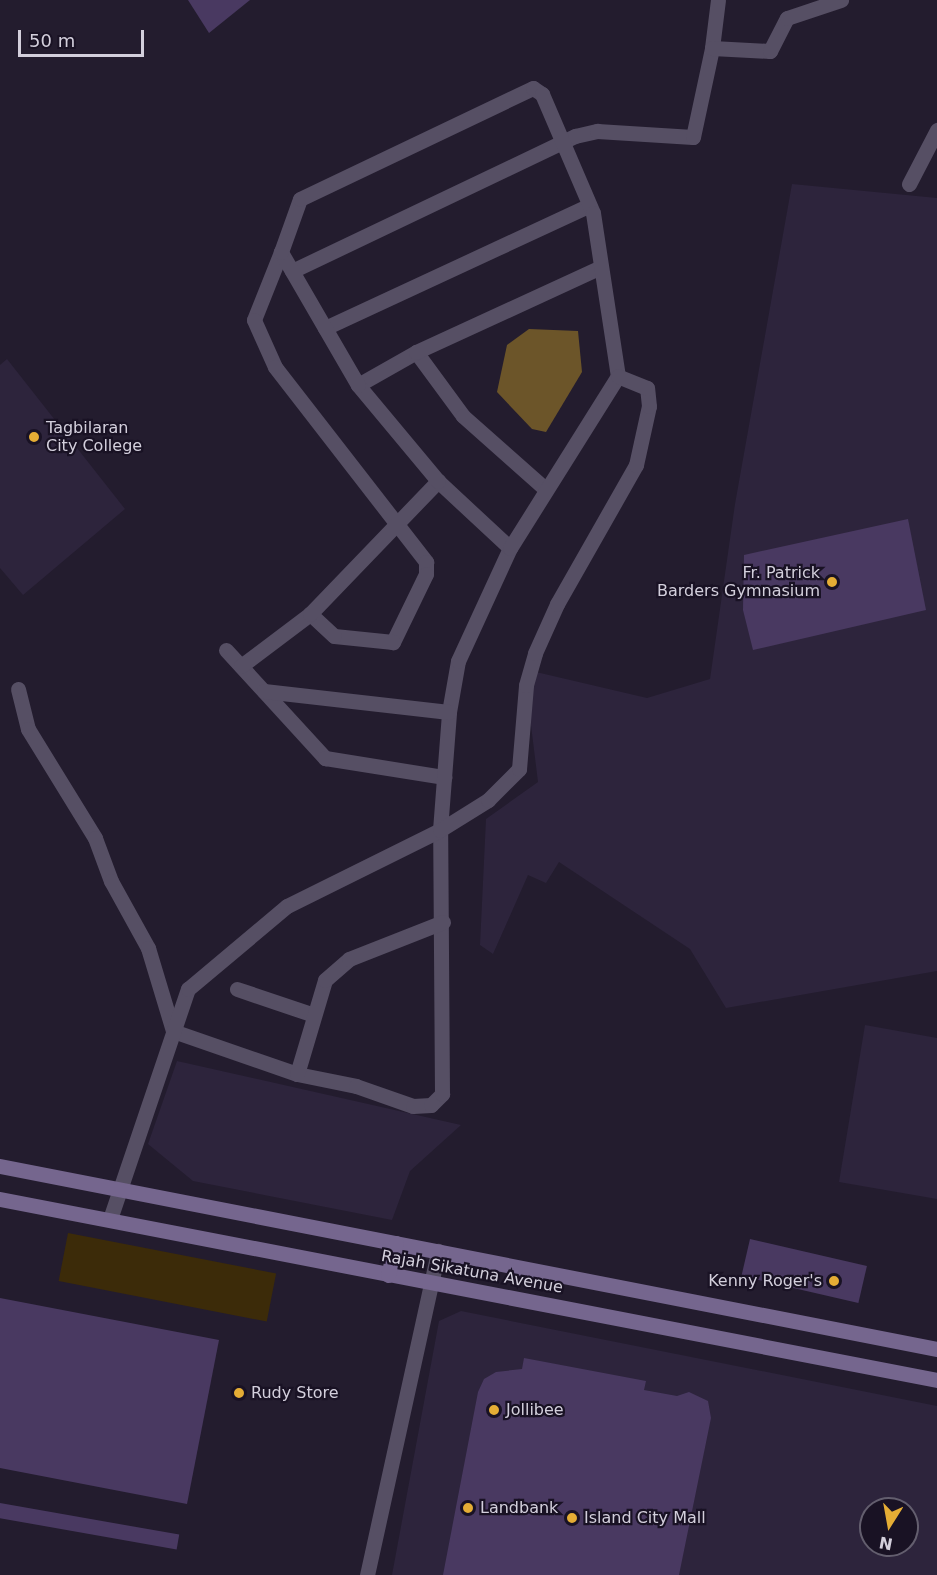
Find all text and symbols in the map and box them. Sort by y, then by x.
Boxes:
scale bar [21,18,147,56]
text: 50 m [29,30,75,51]
place label: Tagbilaran City College [46,418,142,456]
marker: Tagbilaran City College [27,430,41,444]
place label: Fr. Patrick Barders Gymnasium [657,563,820,601]
marker: Fr. Patrick Barders Gymnasium [825,575,839,589]
street label: Rajah Sikatuna Avenue [380,1247,564,1297]
place label: Kenny Roger's [708,1271,822,1291]
marker: Kenny Roger's [827,1274,841,1288]
place label: Rudy Store [251,1383,339,1403]
marker: Rudy Store [232,1386,246,1400]
place label: Jollibee [506,1400,564,1420]
marker: Jollibee [487,1403,501,1417]
north arrow [859,1497,919,1557]
place label: Landbank [480,1498,558,1518]
marker: Landbank [461,1501,475,1515]
place label: Island City Mall [584,1508,706,1528]
marker: Island City Mall [565,1511,579,1525]
text: N [877,1533,894,1554]

